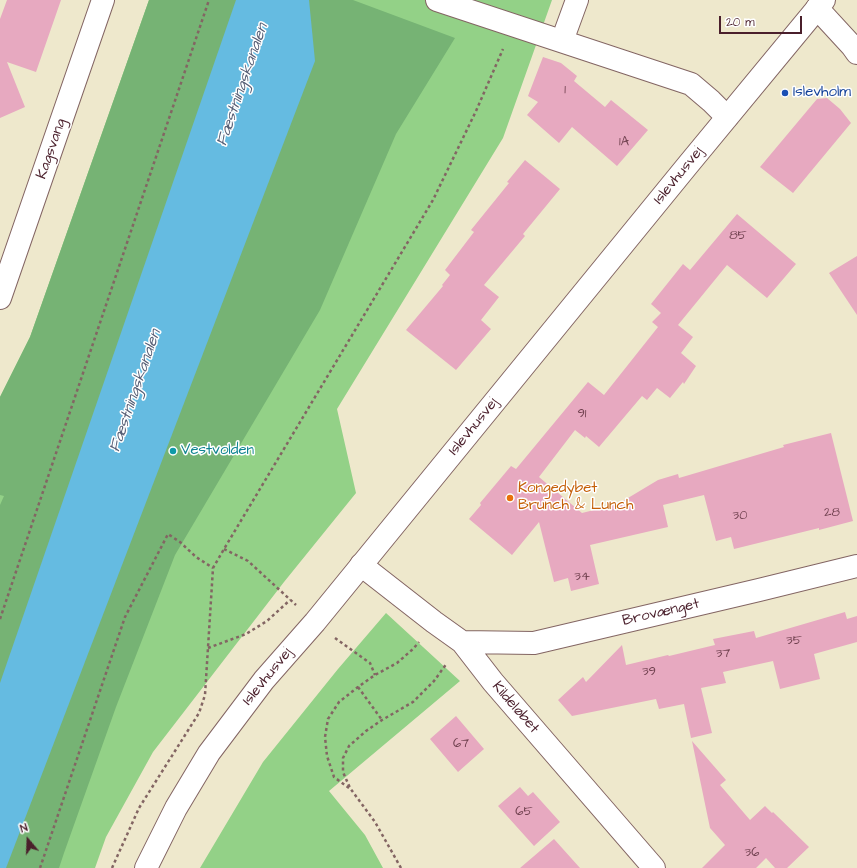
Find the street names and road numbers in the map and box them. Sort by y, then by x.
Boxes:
street label: Kagsvang [33,116,71,182]
street label: Islevhusvej [650,143,708,209]
street label: Islevhusvej [445,394,503,460]
street label: Brovænget [621,595,701,631]
street label: Islevhusvej [239,644,297,710]
street label: Kildeløbet [488,678,542,738]

